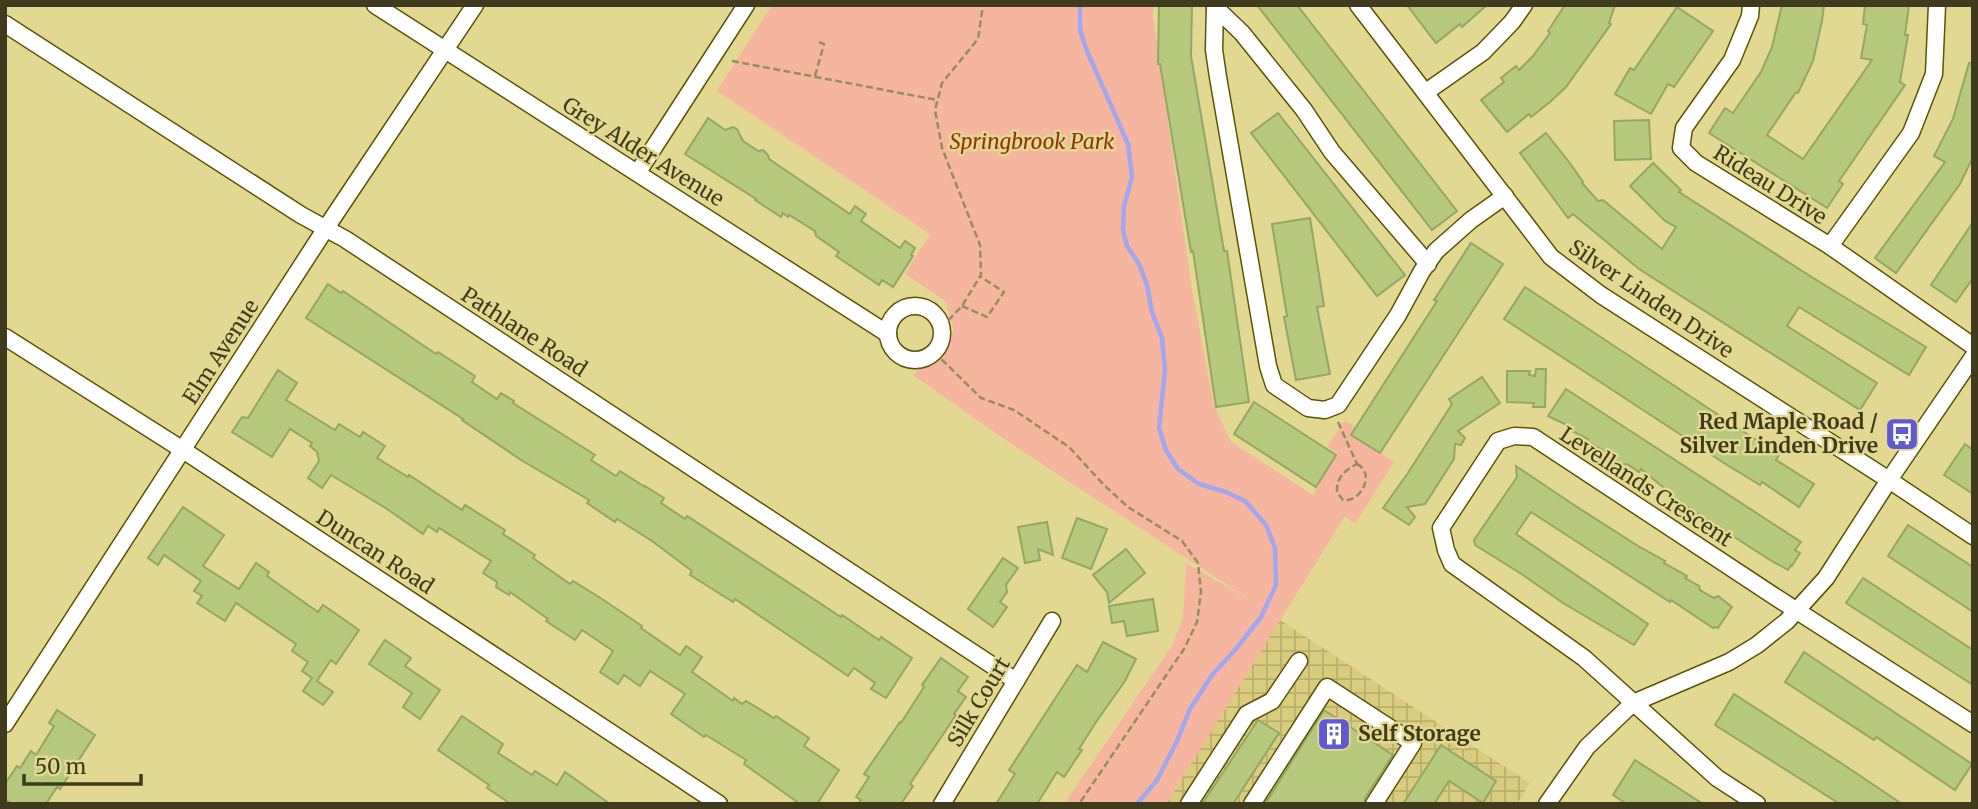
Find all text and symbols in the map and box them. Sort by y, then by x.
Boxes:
street label: Grey Alder Avenue [557,91,729,212]
park label: Springbrook Park [950,128,1115,155]
street label: Rideau Drive [1708,139,1832,230]
street label: Silver Linden Drive [1564,233,1739,364]
street label: Pathlane Road [456,281,593,383]
street label: Elm Avenue [177,294,264,409]
place label: Red Maple Road / Silver Linden Drive [1679,408,1878,459]
bus stop icon: Red Maple Road / Silver Linden Drive [1883,415,1921,453]
street label: Levellands Crescent [1555,421,1738,552]
street label: Duncan Road [311,504,439,600]
street label: Silk Court [941,652,1016,752]
building icon: Self Storage [1315,715,1353,753]
place label: Self Storage [1358,720,1481,747]
scale bar [24,742,142,786]
text: 50 m [35,753,86,780]

